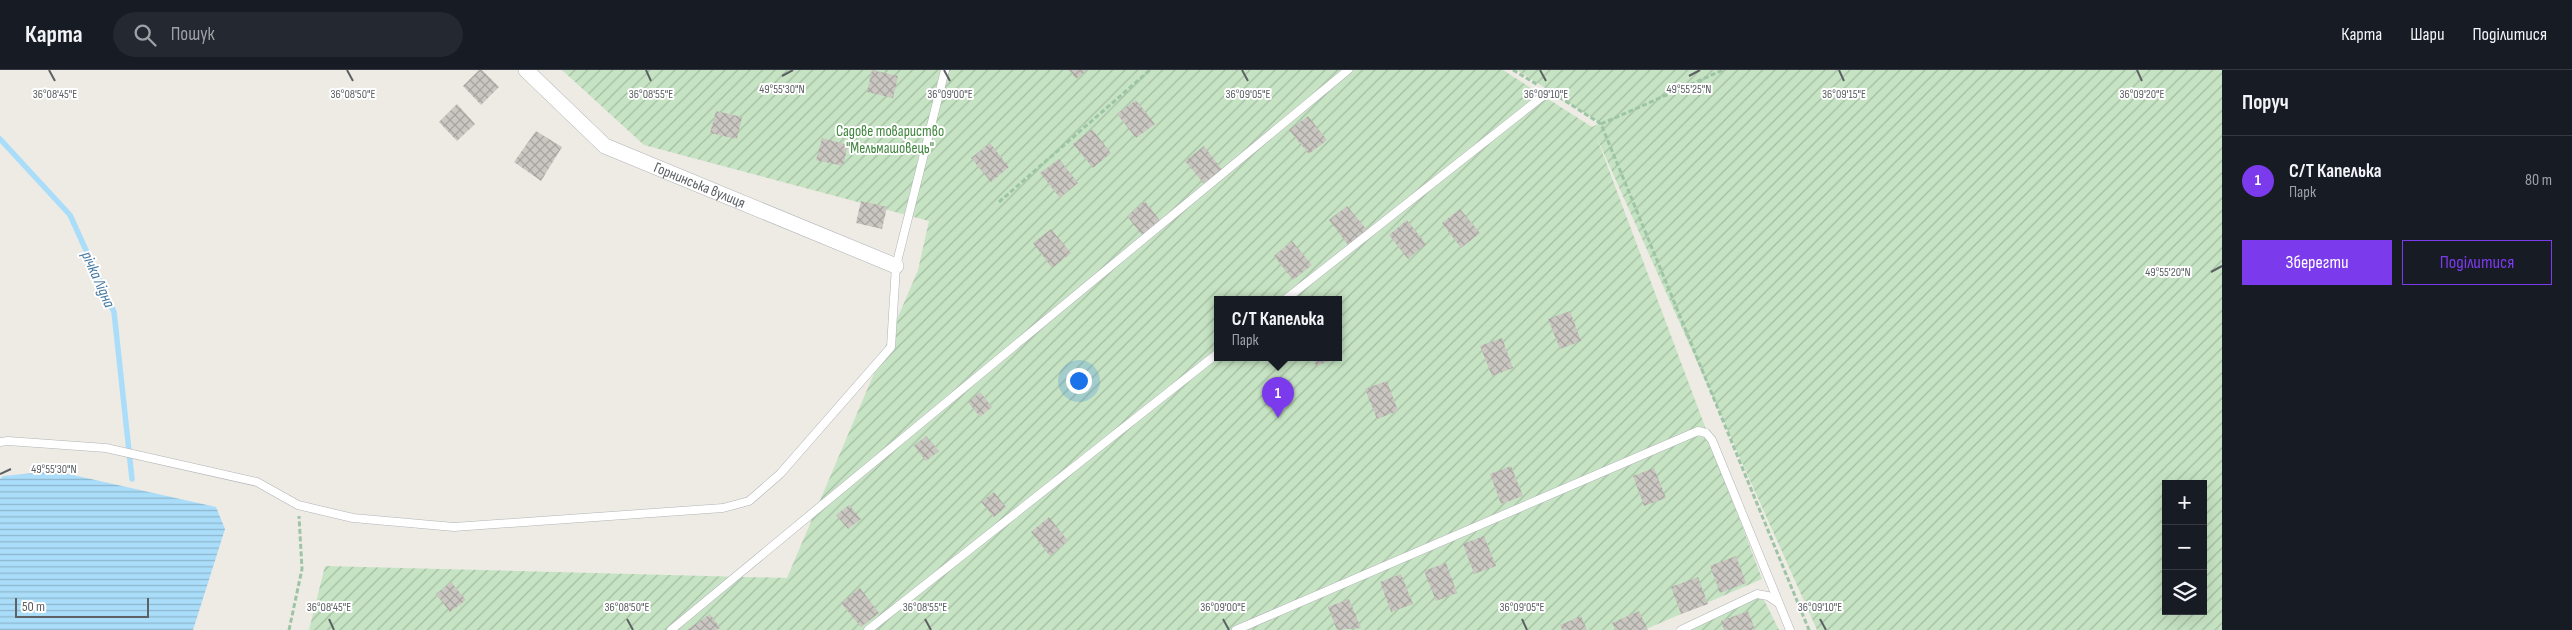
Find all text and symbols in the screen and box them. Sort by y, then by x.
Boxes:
search box [113,12,463,57]
text: Карта [25,20,83,49]
icon: search [131,21,159,49]
text: Пошук [171,23,215,46]
text: Карта [2341,24,2382,45]
text: Шари [2410,24,2444,45]
text: Поділитися [2472,24,2547,45]
text: 49°55'30"N [759,82,805,97]
text: 49°55'25"N [1667,82,1711,97]
text: 36°08'45"E [33,87,77,102]
text: 36°08'50"E [331,87,375,102]
text: 36°08'55"E [629,87,673,102]
text: 36°09'00"E [927,87,973,102]
text: 36°09'05"E [1225,87,1271,102]
text: 36°09'10"E [1524,87,1568,102]
text: 36°09'15"E [1822,87,1866,102]
text: 36°09'20"E [2119,87,2165,102]
text: Поруч [2242,90,2289,115]
park label: Садове товариство "Мельмашовець" [836,122,944,158]
street label: Горнинська вулиця [651,158,748,213]
text: С/Т Капелька [2289,160,2382,183]
text: 1 [2255,171,2261,190]
text: 80 m [2525,171,2552,190]
text: Парк [2289,183,2316,202]
button: Зберегти [2242,240,2392,285]
button: Поділитися [2402,240,2552,285]
water label: річка Лідна [76,248,119,311]
text: 49°55'20"N [2145,265,2191,280]
popup [1214,296,1342,361]
text: С/Т Капелька [1232,308,1324,331]
text: Парк [1232,331,1259,350]
your location [1066,368,1092,394]
pin: 1 [1262,377,1294,418]
text: 49°55'30"N [31,462,77,477]
map controls [2162,480,2207,615]
button: + [2162,480,2207,525]
button: − [2162,525,2207,570]
button: layers [2162,570,2207,615]
scale bar [15,595,149,618]
text: 50 m [22,598,45,615]
text: 36°08'45"E [307,600,351,615]
text: 36°08'50"E [605,600,649,615]
text: 36°08'55"E [903,600,947,615]
text: 36°09'00"E [1200,600,1246,615]
text: 36°09'05"E [1499,600,1545,615]
text: 36°09'10"E [1798,600,1842,615]

